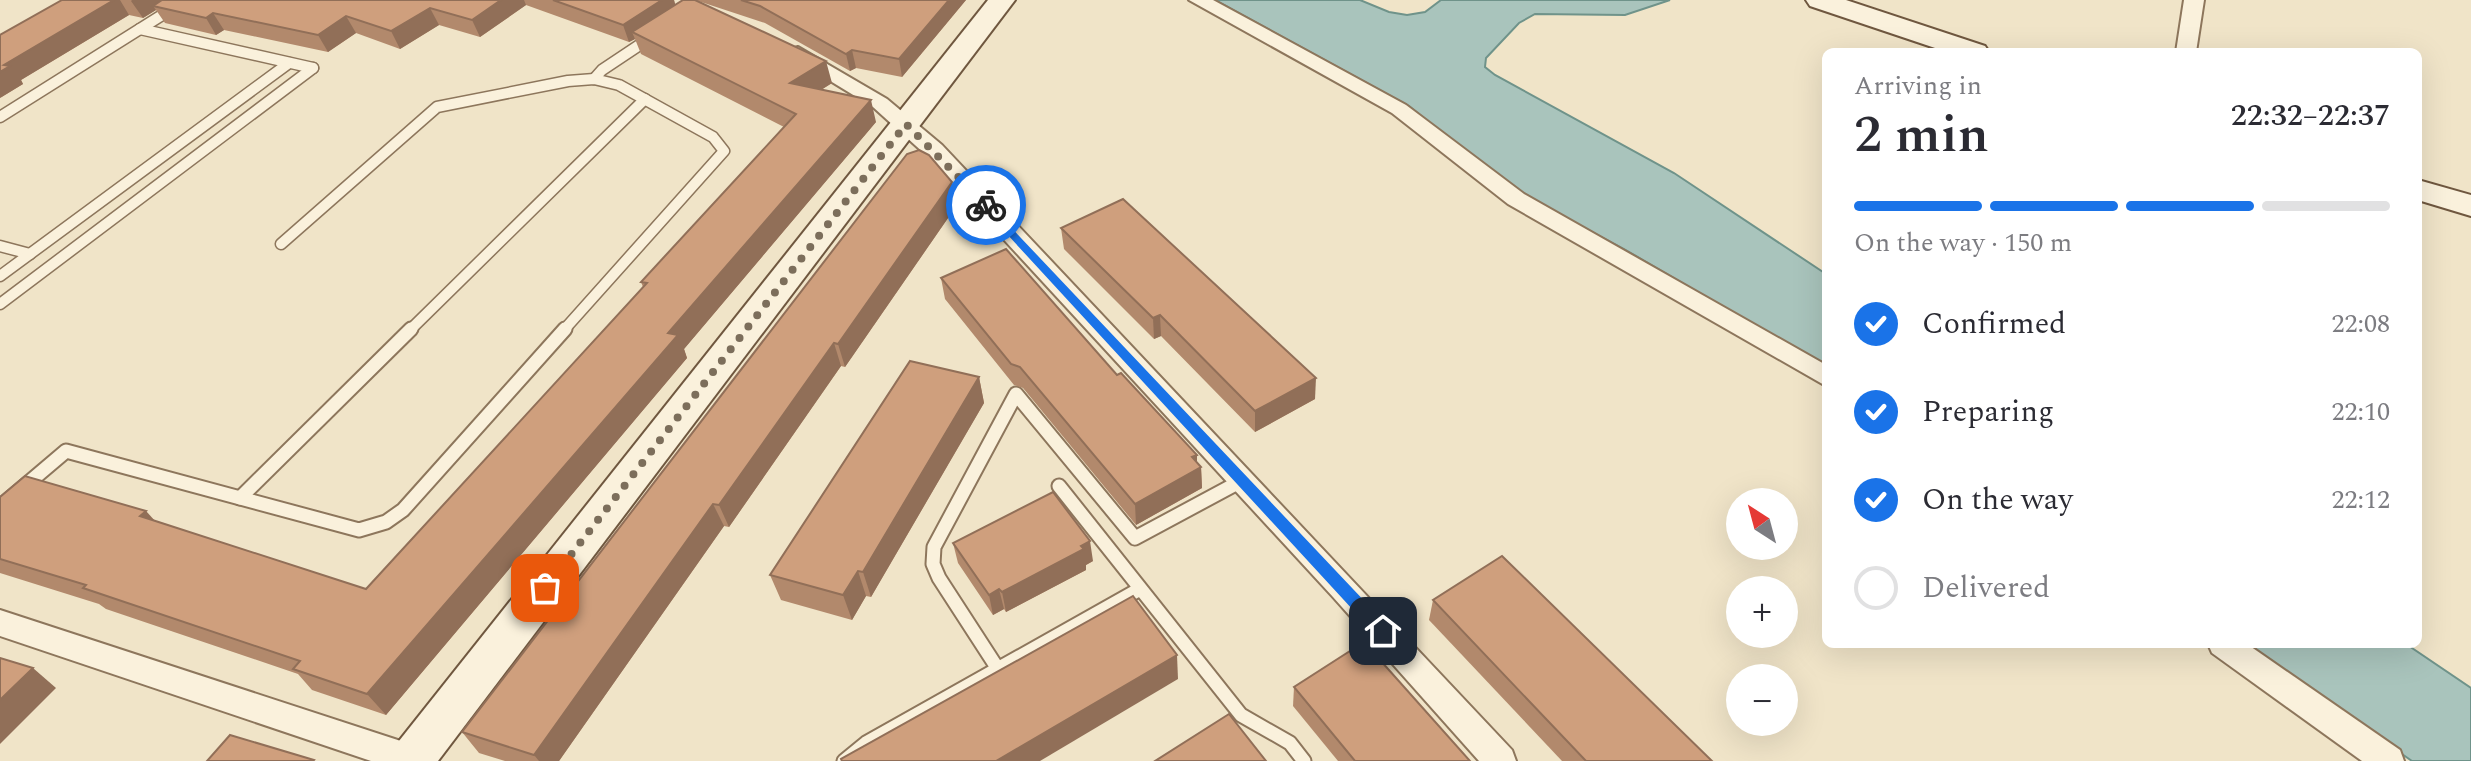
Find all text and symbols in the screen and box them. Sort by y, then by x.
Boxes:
text: Arriving in [1854,66,1982,106]
text: 22:32–22:37 [2231,93,2390,139]
text: 2 min [1854,96,1989,175]
courier [946,165,1026,245]
icon: bike [964,183,1008,227]
text: On the way · 150 m [1854,223,2072,263]
text: Confirmed [1922,301,2066,347]
icon: check [1854,302,1898,346]
text: 22:08 [2331,304,2390,344]
text: Preparing [1922,389,2054,435]
icon: check [1854,390,1898,434]
text: 22:10 [2331,392,2390,432]
text: On the way [1922,477,2073,523]
icon: check [1854,478,1898,522]
text: 22:12 [2331,480,2390,520]
north arrow [1726,488,1798,560]
map controls [1726,488,1798,736]
pin [511,554,579,622]
text: Delivered [1922,565,2050,611]
icon: bag [523,566,567,610]
button: + [1726,576,1798,648]
pin [1349,597,1417,665]
icon: home [1361,609,1405,653]
button: − [1726,664,1798,736]

